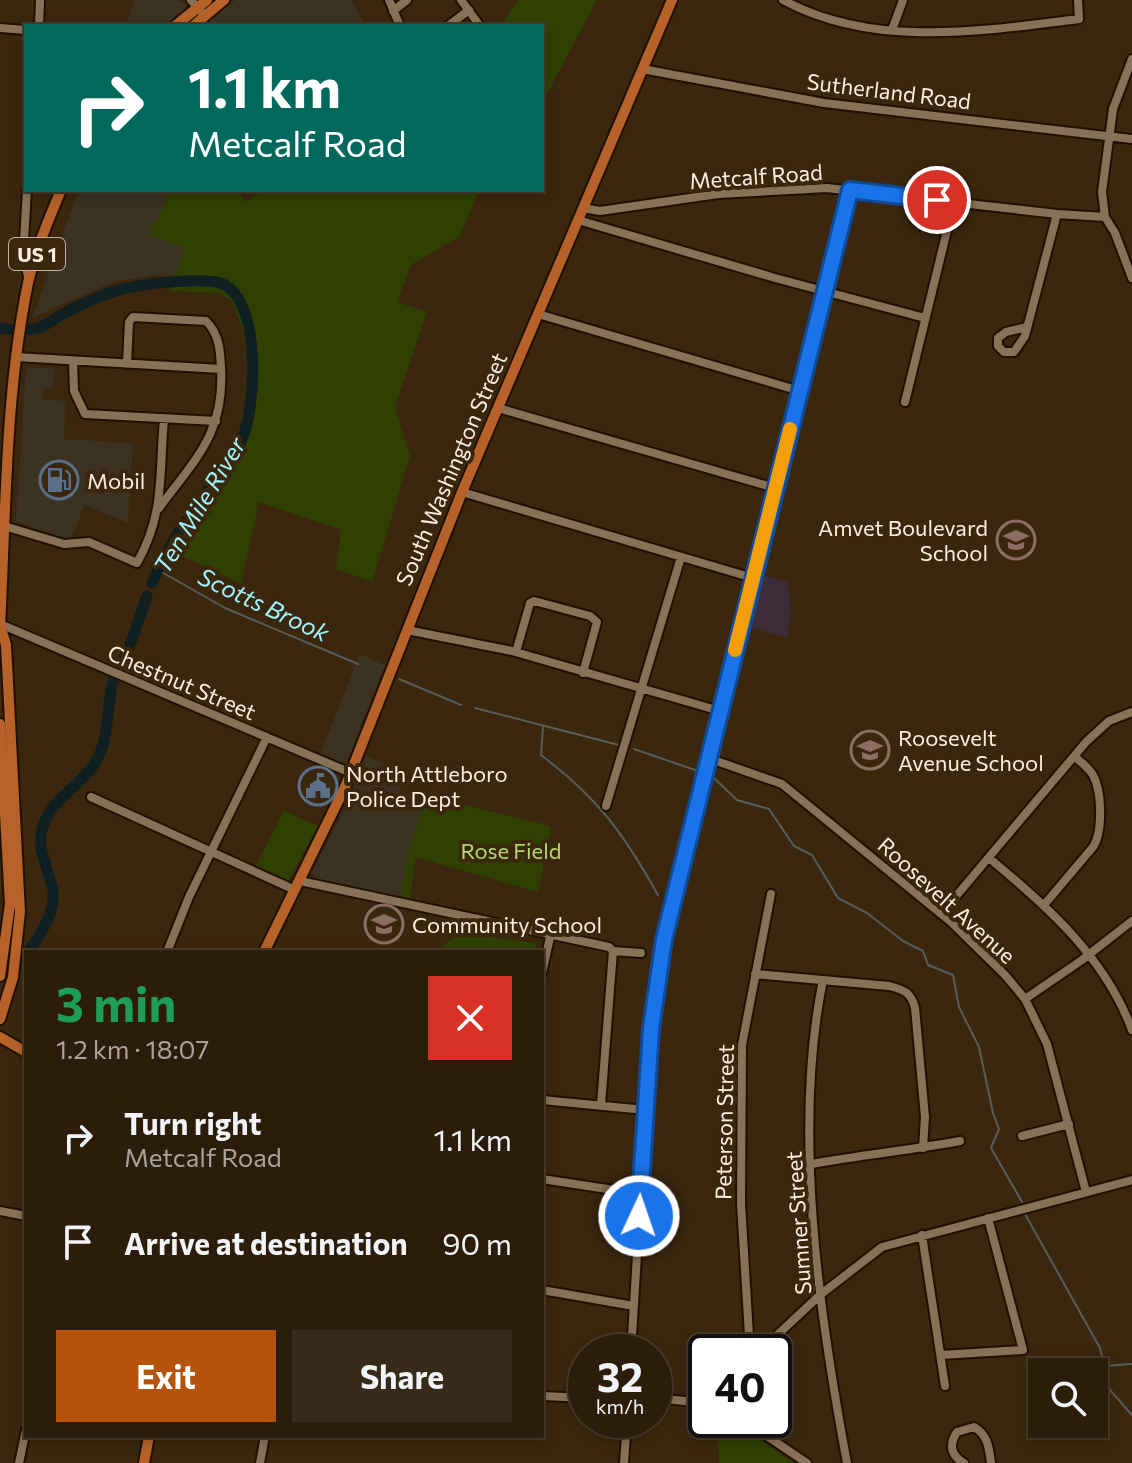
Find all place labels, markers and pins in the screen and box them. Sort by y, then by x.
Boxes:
pin [903,166,971,234]
fuel station icon: Mobil [38,459,80,501]
place label: Mobil [87,467,145,494]
place label: Amvet Boulevard School [818,514,988,566]
school or university icon: Amvet Boulevard School [995,519,1037,561]
place label: Roosevelt Avenue School [898,724,1044,776]
school or university icon: Roosevelt Avenue School [849,729,891,771]
place label: North Attleboro Police Dept [346,760,508,812]
public building icon: North Attleboro Police Dept [297,765,339,807]
school or university icon: Community School [363,903,405,945]
place label: Community School [412,911,602,938]

